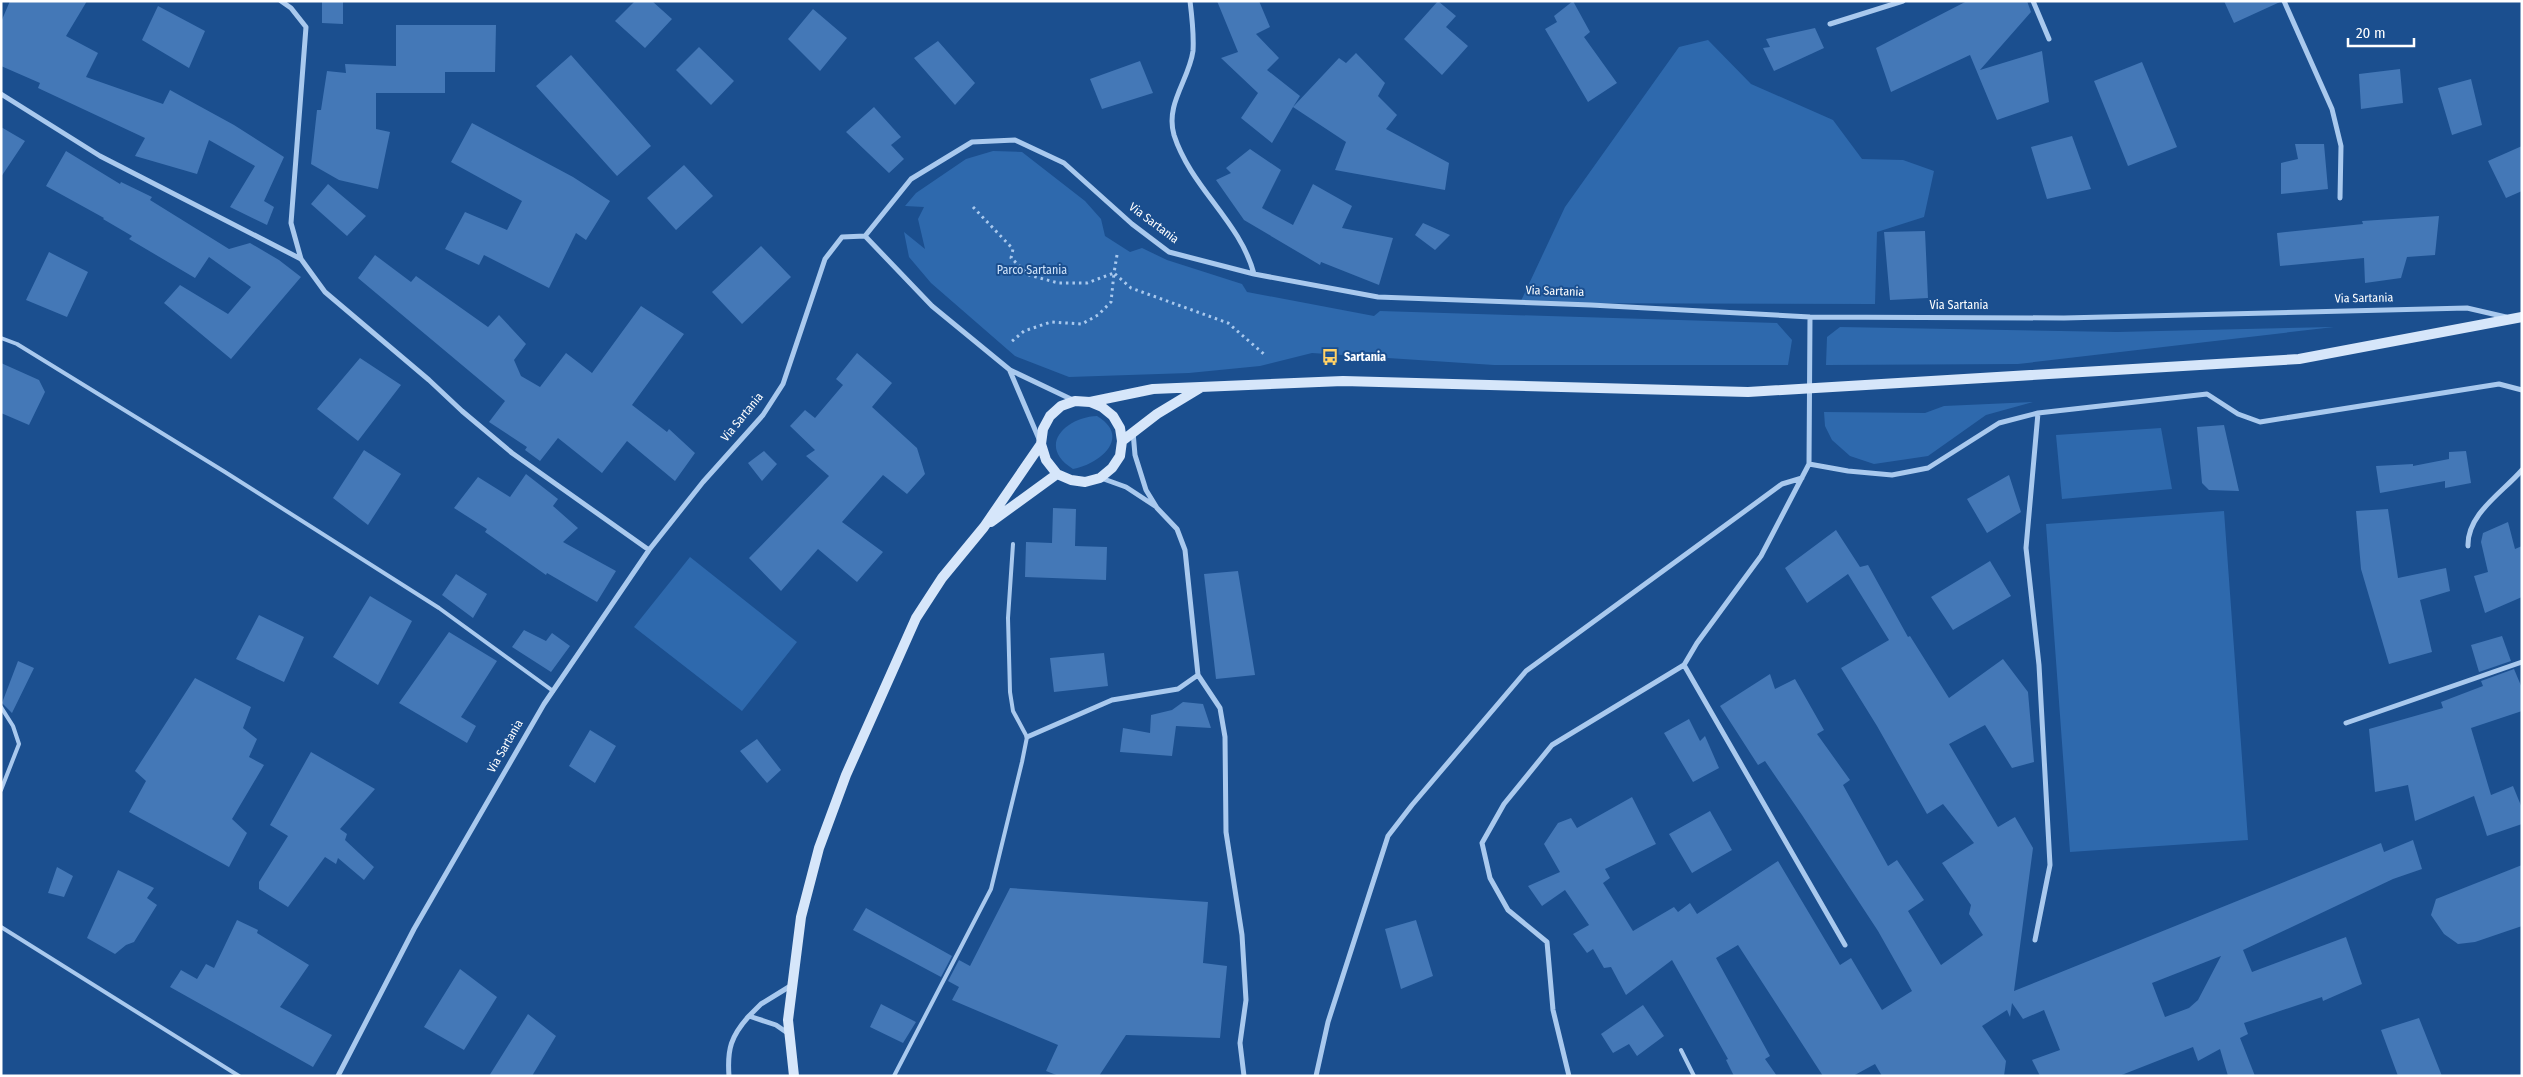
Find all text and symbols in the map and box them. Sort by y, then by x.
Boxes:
scale bar [2348,15,2414,47]
text: 20 m [2356,24,2386,42]
street label: Via Sartania [1126,200,1182,246]
park label: Parco Sartania [997,263,1067,277]
street label: Via Sartania [1525,283,1585,299]
street label: Via Sartania [2334,290,2394,306]
street label: Via Sartania [1930,298,1989,312]
bus stop icon: Sartania [1320,347,1340,367]
place label: Sartania [1344,350,1386,364]
street label: Via Sartania [718,390,766,444]
street label: Via Sartania [484,717,526,775]

